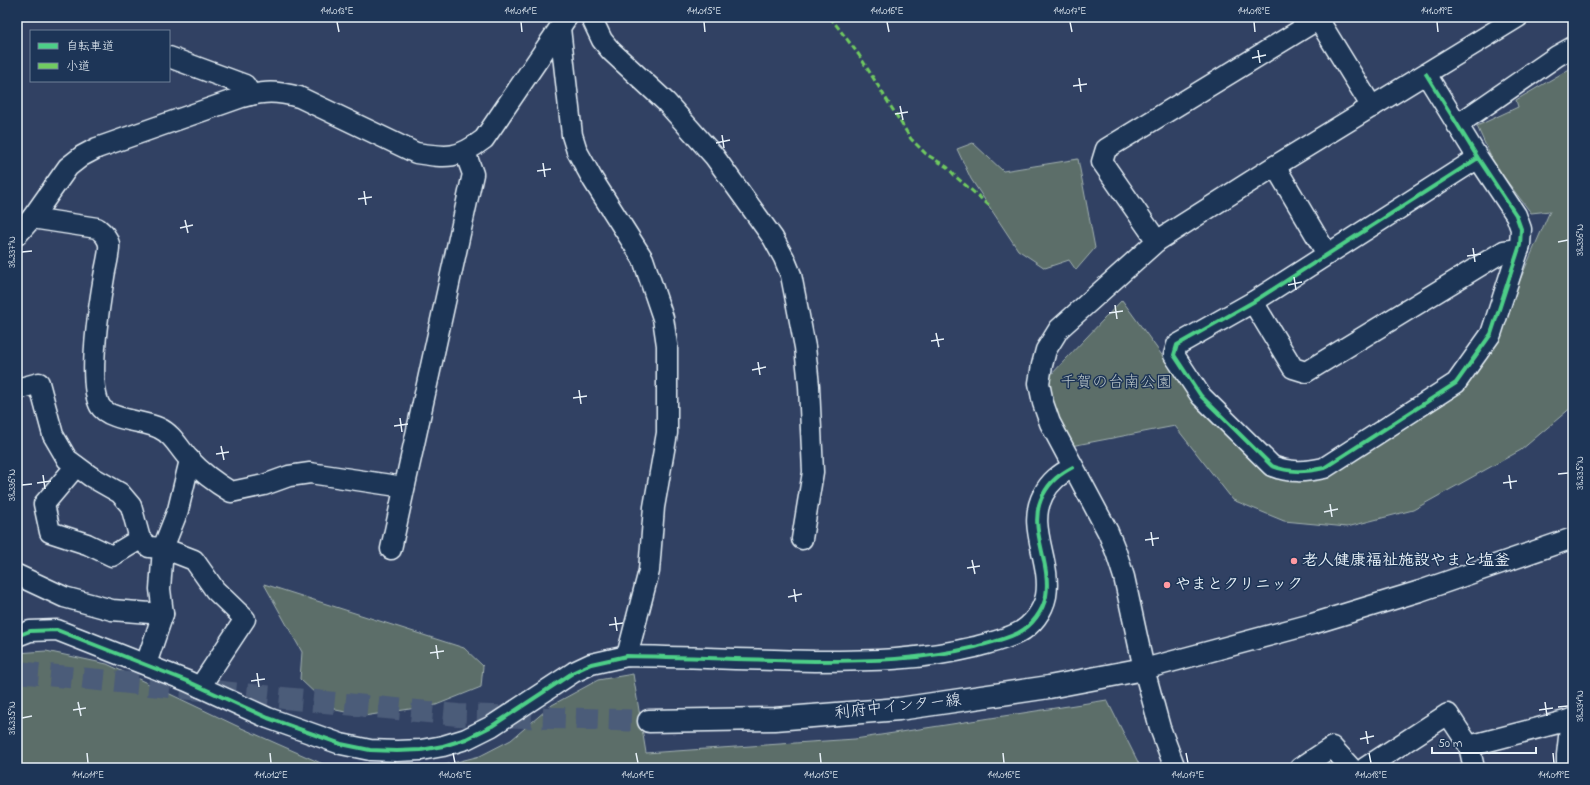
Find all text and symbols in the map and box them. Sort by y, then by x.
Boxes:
text: 141.013°E [321,4,353,19]
text: 141.014°E [505,4,537,19]
text: 141.015°E [687,4,721,19]
text: 141.016°E [870,4,904,19]
text: 141.017°E [1054,4,1086,19]
text: 141.018°E [1238,4,1270,19]
text: 141.019°E [1421,4,1453,19]
legend [30,30,170,82]
text: 自転車道 [66,38,114,56]
text: 小道 [66,58,90,76]
text: 38.336°N [1573,224,1588,256]
text: 38.337°N [5,236,20,268]
park label: 千賀の台南公園 [1060,371,1172,395]
text: 38.335°N [1573,456,1588,490]
text: 38.336°N [5,469,20,501]
place label: 老人健康福祉施設やまと塩釜 [1302,549,1510,573]
marker: 老人健康福祉施設やまと塩釜 [1289,556,1299,566]
place label: やまとクリニック [1175,573,1303,597]
marker: やまとクリニック [1162,580,1172,590]
street label: 利府中インター線 [833,688,963,726]
text: 38.334°N [1573,690,1588,722]
text: 38.335°N [5,701,20,735]
scale bar [1432,729,1536,755]
text: 50 m [1438,735,1462,753]
text: 141.011°E [72,768,104,783]
text: 141.012°E [254,768,288,783]
text: 141.013°E [439,768,471,783]
text: 141.014°E [622,768,654,783]
text: 141.015°E [804,768,838,783]
text: 141.016°E [987,768,1021,783]
text: 141.017°E [1172,768,1204,783]
text: 141.018°E [1355,768,1387,783]
text: 141.019°E [1538,768,1570,783]

